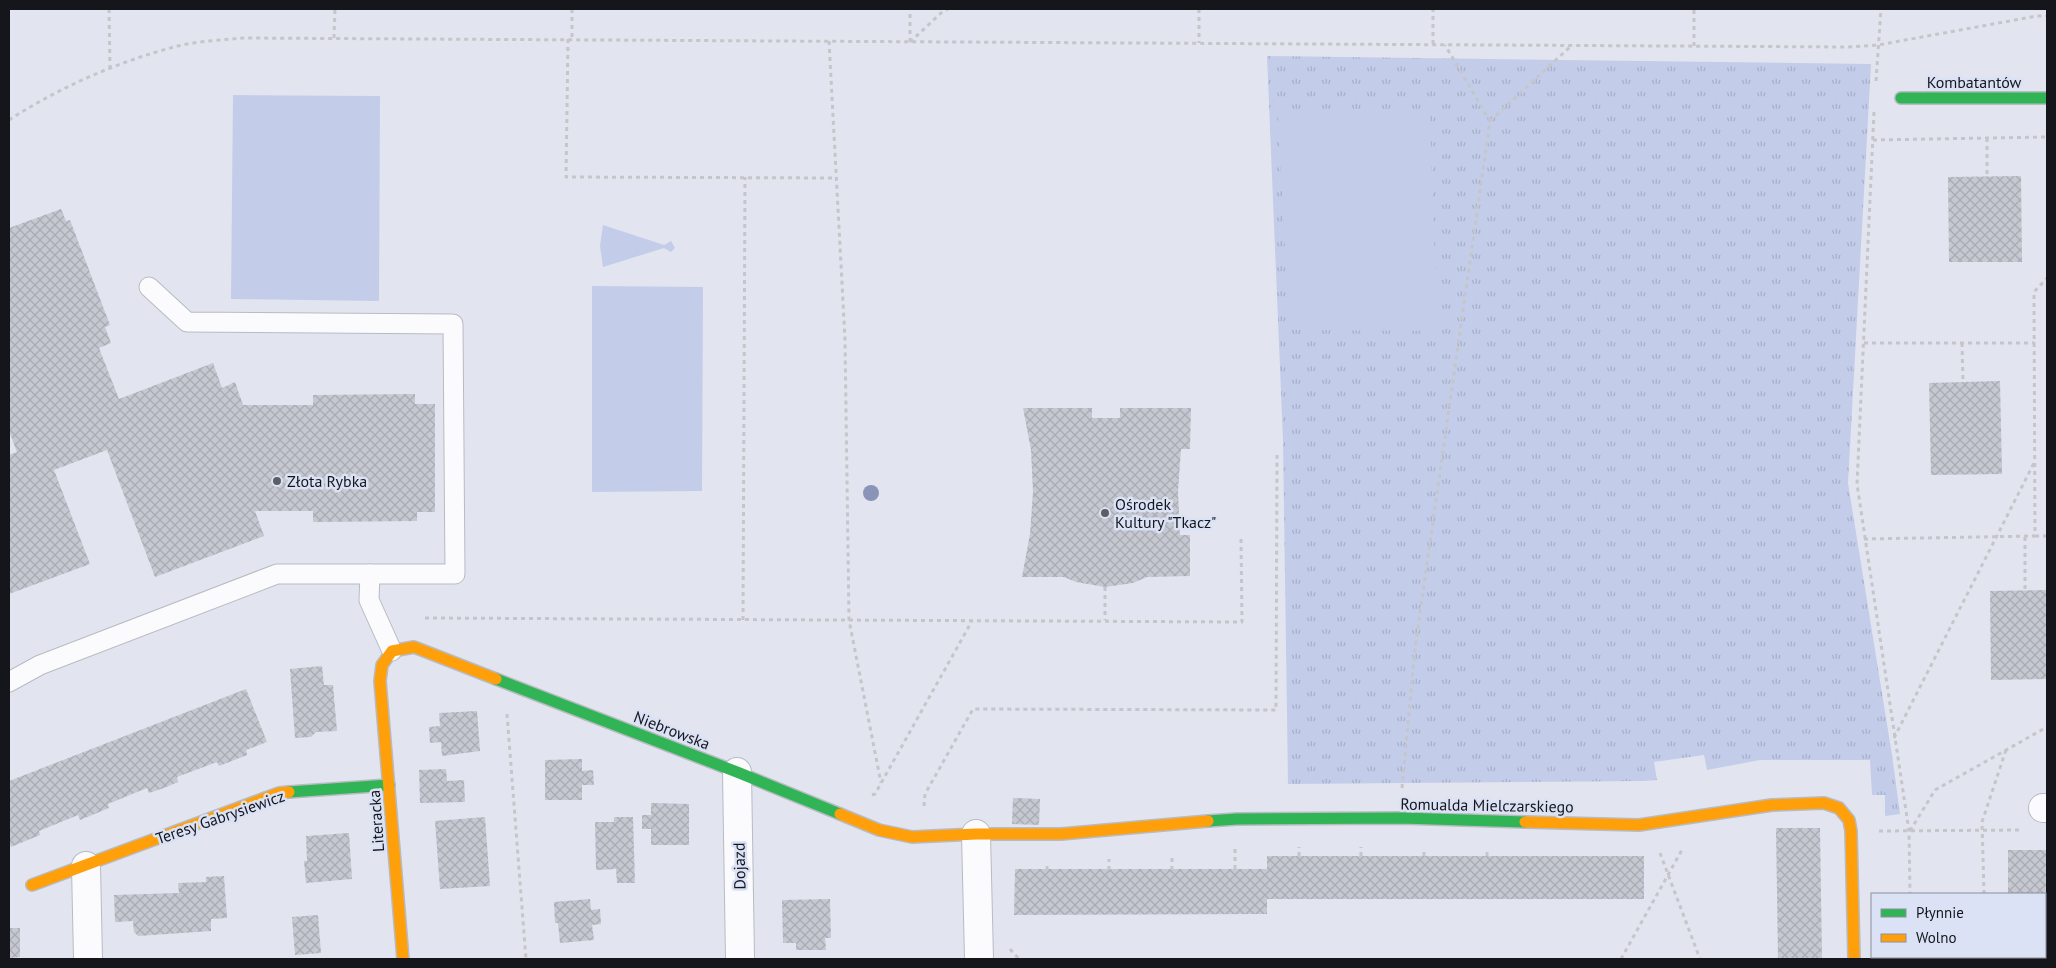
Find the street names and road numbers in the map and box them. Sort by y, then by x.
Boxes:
street label: Kombatantów [1927,72,2022,92]
street label: Niebrowska [631,706,713,754]
street label: Teresy Gabrysiewicz [153,786,287,848]
street label: Literacka [364,789,388,853]
street label: Romualda Mielczarskiego [1400,793,1574,817]
street label: Dojazd [729,842,749,890]

